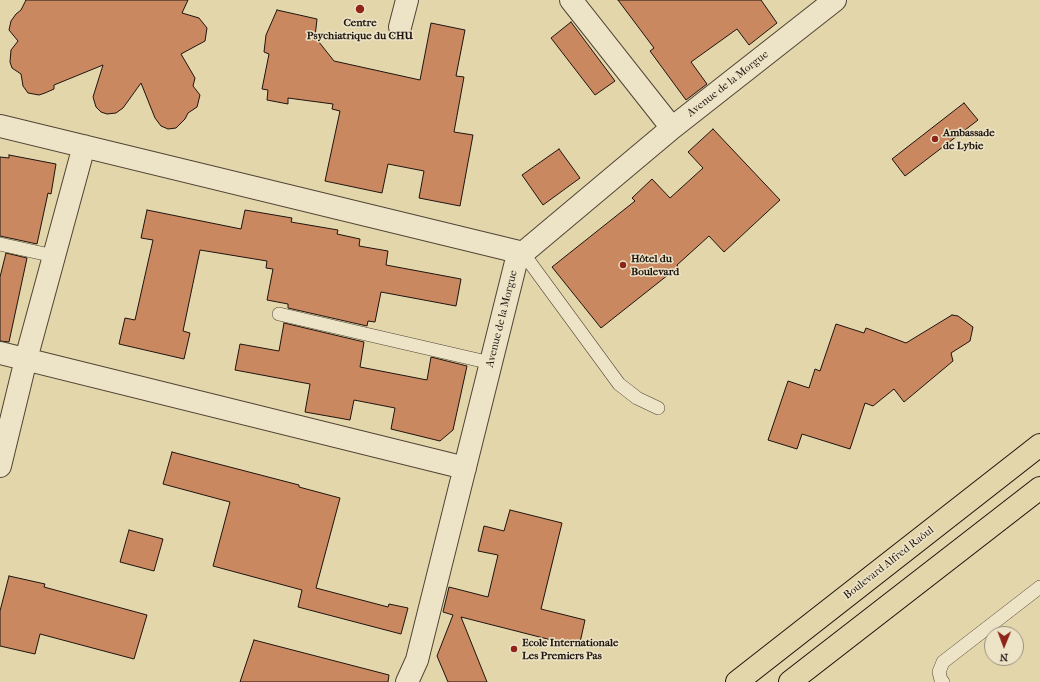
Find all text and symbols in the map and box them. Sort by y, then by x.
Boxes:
marker: Centre Psychiatrique du CHU [354,3,366,15]
place label: Centre Psychiatrique du CHU [307,16,413,42]
street label: Avenue de la Morgue [685,48,771,120]
place label: Ambassade de Lybie [943,126,995,152]
marker: Ambassade de Lybie [930,134,940,144]
place label: Hôtel du Boulevard [631,252,679,278]
marker: Hôtel du Boulevard [618,260,628,270]
street label: Avenue de la Morgue [484,269,520,369]
street label: Boulevard Alfred Raôul [841,524,937,602]
north arrow [984,626,1024,666]
place label: Ecole Internationale Les Premiers Pas [522,636,618,662]
marker: Ecole Internationale Les Premiers Pas [509,644,519,654]
text: N [1000,651,1008,664]

